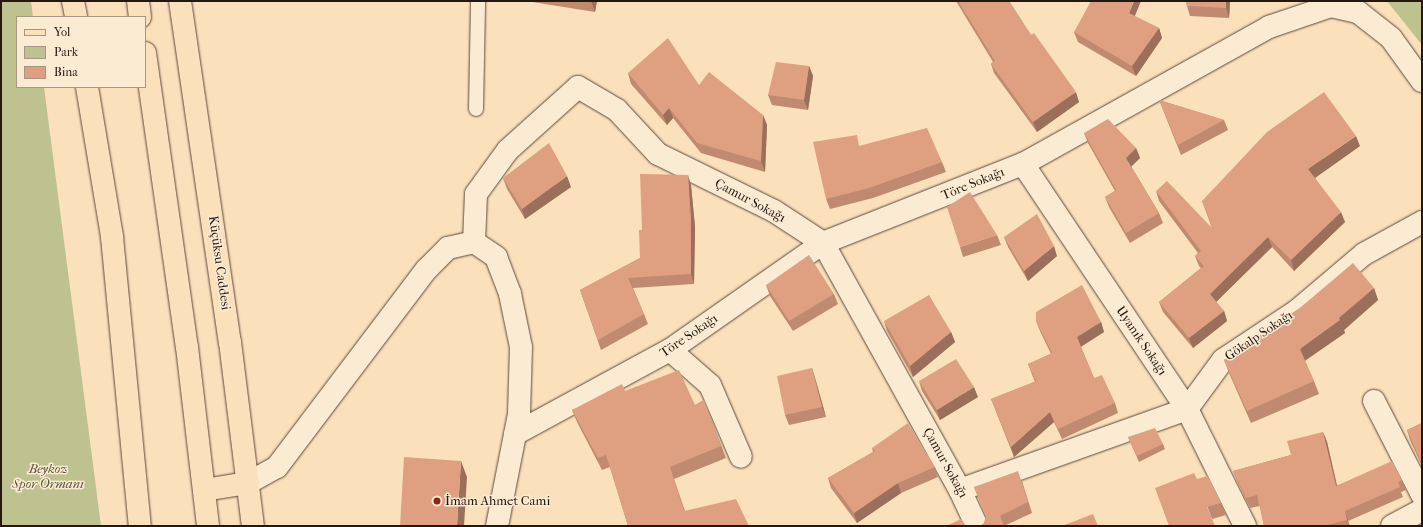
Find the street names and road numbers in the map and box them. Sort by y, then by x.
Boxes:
street label: Töre Sokağı [939,164,1007,204]
street label: Çamur Sokağı [712,176,788,226]
street label: Küçüksu Caddesi [205,215,233,311]
street label: Uyanık Sokağı [1112,303,1170,379]
street label: Gökalp Sokağı [1222,308,1296,364]
street label: Töre Sokağı [657,311,721,361]
street label: Çamur Sokağı [919,425,971,501]

